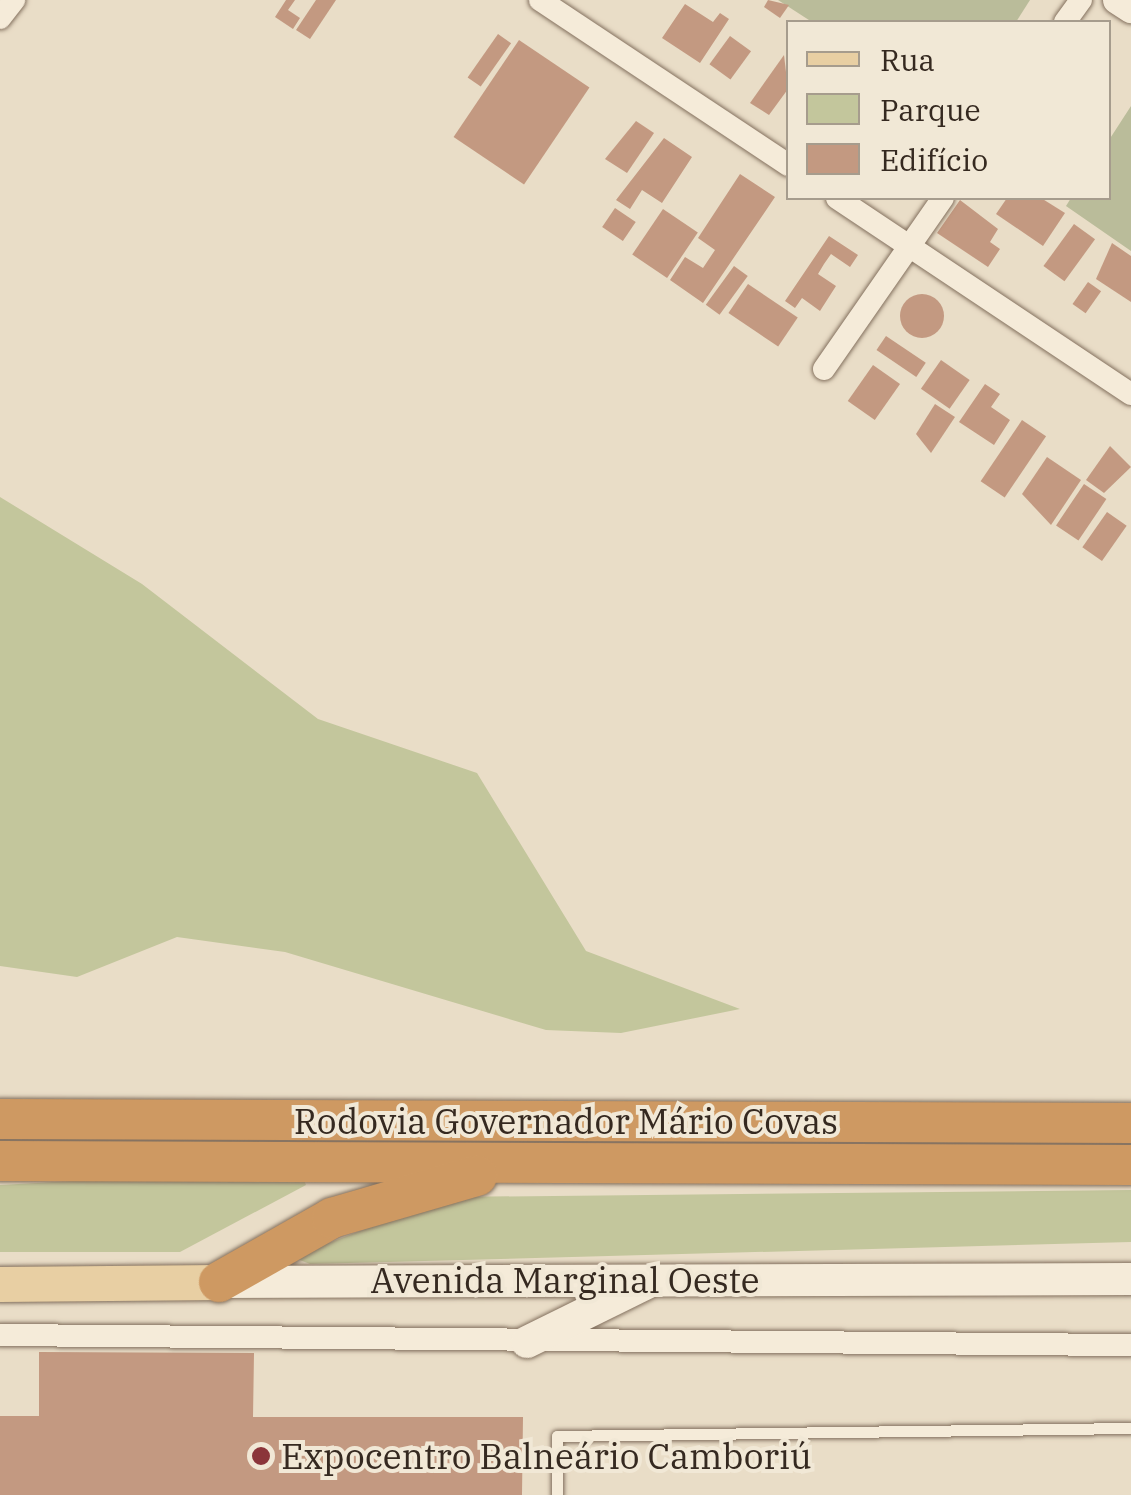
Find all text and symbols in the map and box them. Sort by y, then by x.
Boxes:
legend [786,20,1111,200]
text: Rua [880,40,935,79]
text: Parque [880,90,981,129]
text: Edifício [880,140,988,179]
street label: Rodovia Governador Mário Covas [294,1100,838,1142]
street label: Avenida Marginal Oeste [370,1259,760,1301]
place label: Expocentro Balneário Camboriú [281,1435,812,1477]
marker: Expocentro Balneário Camboriú [250,1445,272,1467]

